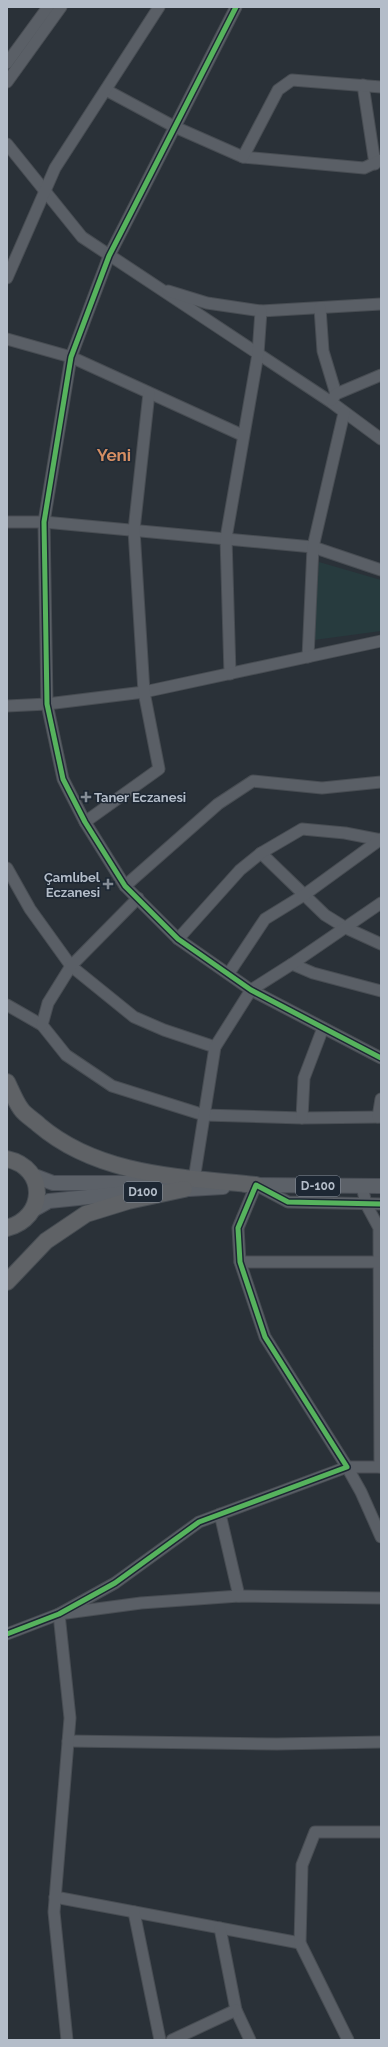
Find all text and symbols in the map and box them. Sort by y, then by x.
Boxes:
district label: Yeni [97,445,131,465]
place label: Taner Eczanesi [94,790,186,805]
marker: Taner Eczanesi [81,792,91,802]
place label: Çamlıbel Eczanesi [44,870,101,900]
marker: Çamlıbel Eczanesi [103,879,113,889]
road number: D-100 [296,1176,340,1196]
road number: D100 [124,1182,162,1202]

